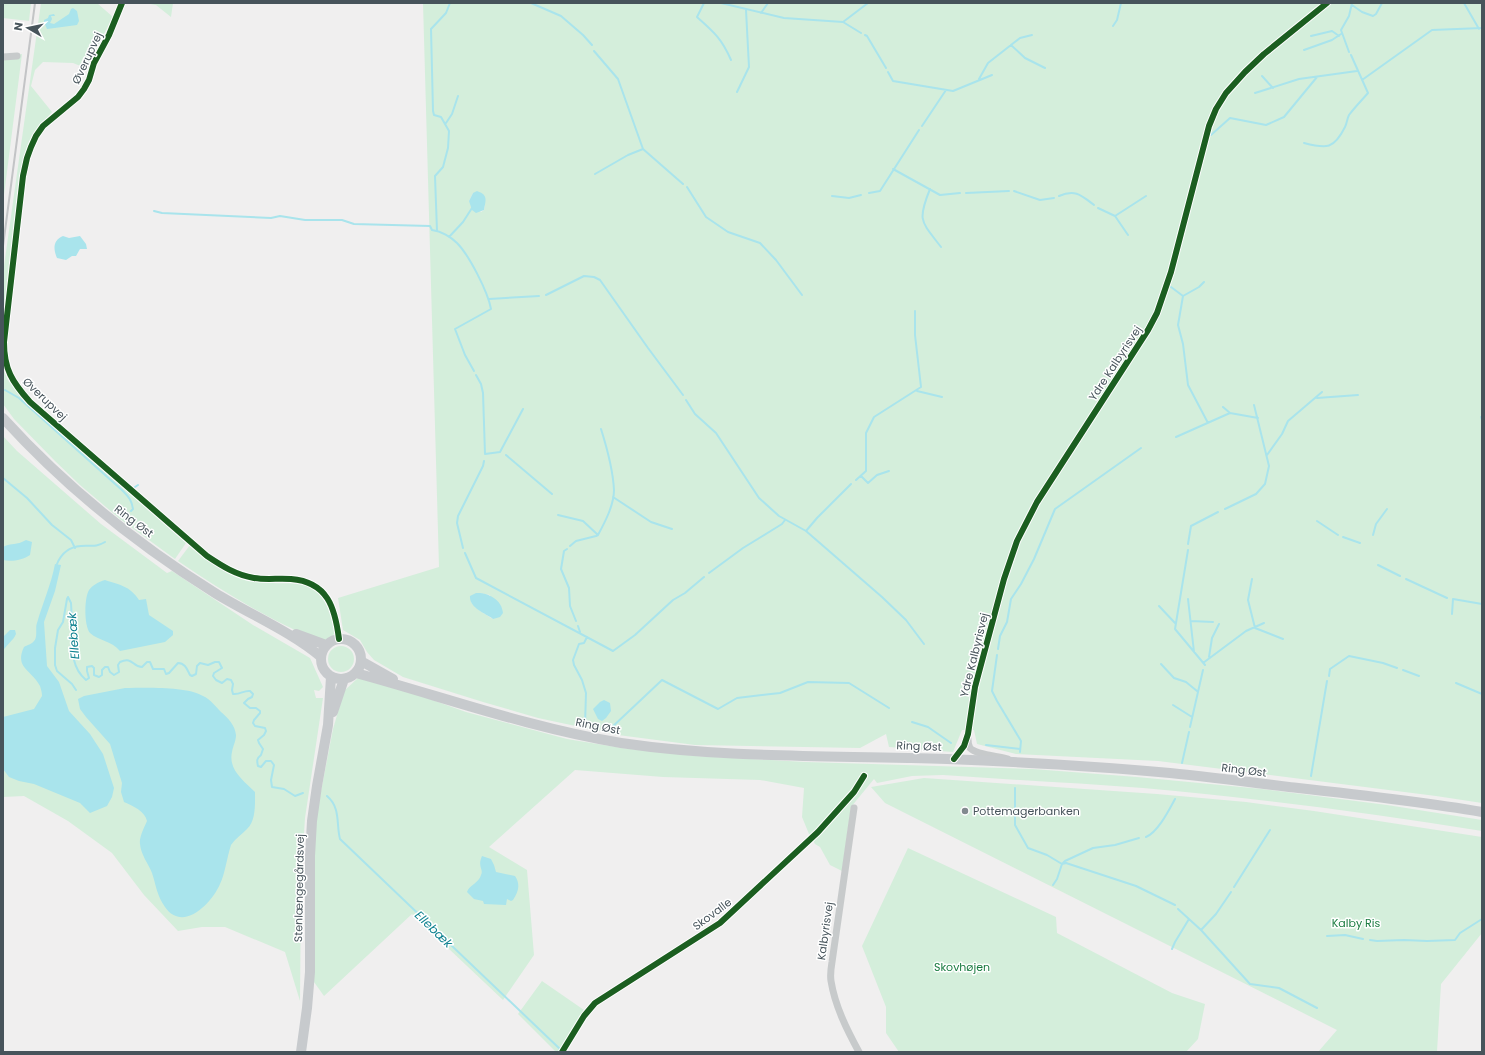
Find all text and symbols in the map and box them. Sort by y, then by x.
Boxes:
north arrow [8,8,48,48]
text: N [10,21,27,32]
street label: Øverupvej [68,29,106,87]
street label: Ydre Kalbyrisvej [1085,322,1145,404]
street label: Øverupvej [19,374,71,424]
street label: Ring Øst [111,501,157,541]
water label: Ellebæk [63,611,83,660]
street label: Ydre Kalbyrisvej [956,611,992,699]
street label: Ring Øst [574,714,622,738]
street label: Ring Øst [896,737,942,755]
street label: Ring Øst [1221,759,1267,781]
place label: Pottemagerbanken [973,803,1080,819]
marker: Pottemagerbanken [960,806,970,816]
street label: Stenlængegårdsvej [290,833,308,942]
street label: Skovalle [689,894,735,934]
street label: Kalbyrisvej [813,901,837,961]
water label: Ellebæk [411,907,457,952]
park label: Kalby Ris [1332,915,1380,931]
park label: Skovhøjen [934,959,990,975]

